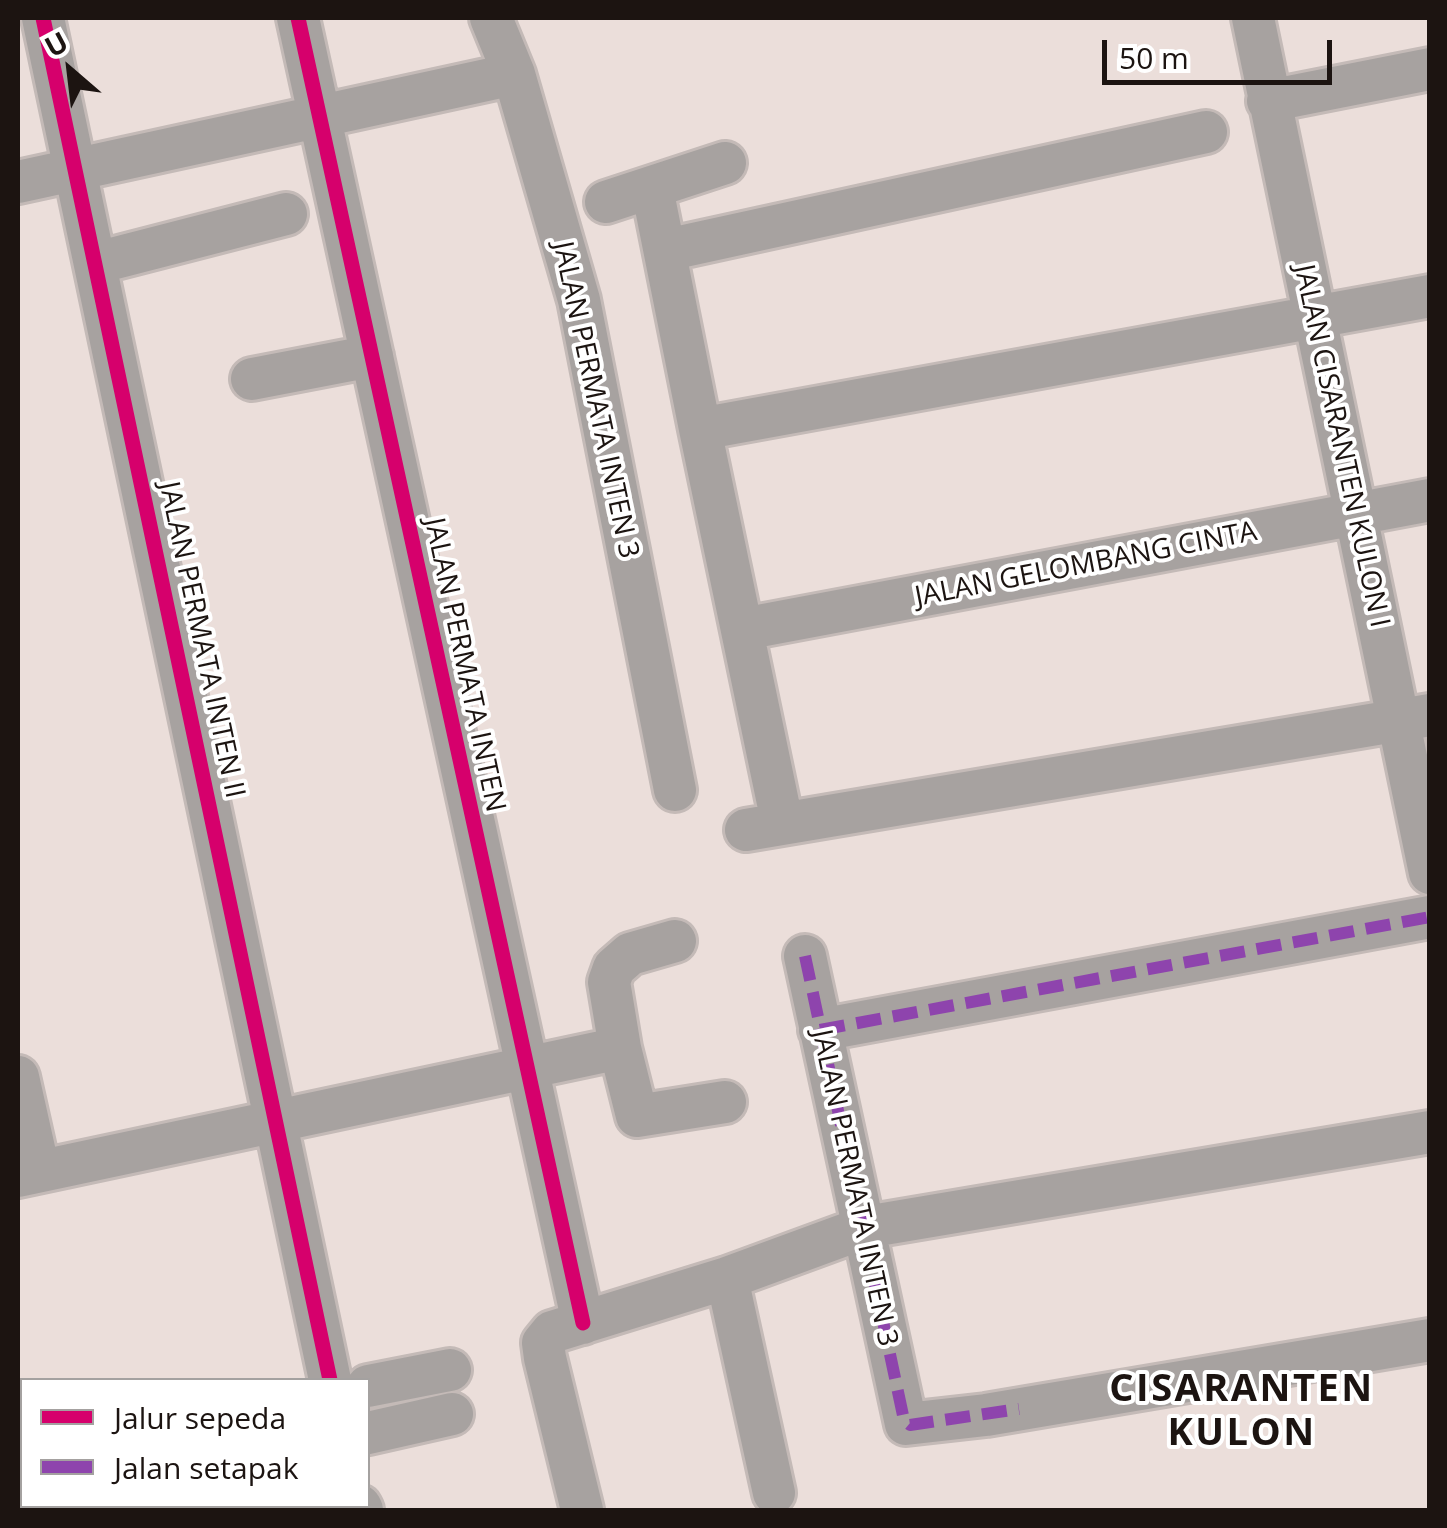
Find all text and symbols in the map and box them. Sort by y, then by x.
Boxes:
north arrow [20,20,120,120]
scale bar [1107,20,1337,82]
text: U [38,22,74,65]
text: 50 m [1119,37,1189,78]
street label: JALAN PERMATA INTEN 3 [545,238,645,562]
street label: JALAN CISARANTEN KULON I [1286,262,1396,630]
street label: JALAN PERMATA INTEN II [151,479,251,801]
street label: JALAN PERMATA INTEN [416,515,512,815]
street label: JALAN GELOMBANG CINTA [912,515,1260,615]
street label: JALAN PERMATA INTEN 3 [804,1026,904,1350]
district label: CISARANTEN KULON [1109,1367,1375,1456]
legend [20,1378,370,1508]
text: Jalur sepeda [114,1397,286,1438]
text: Jalan setapak [114,1447,298,1488]

